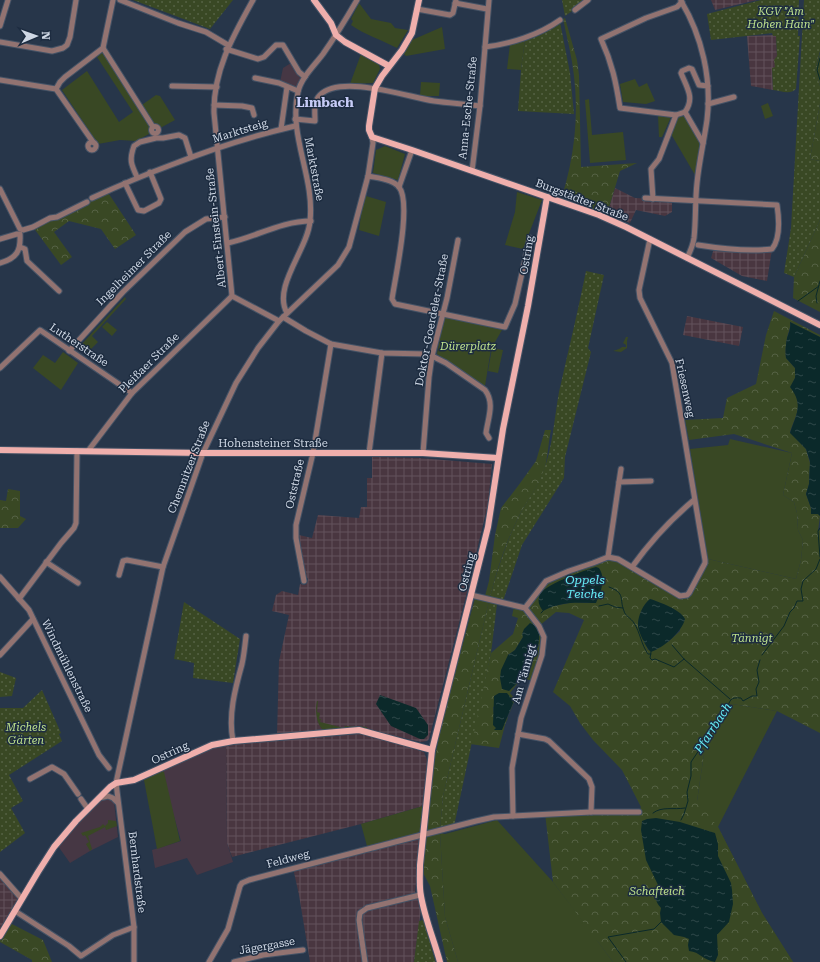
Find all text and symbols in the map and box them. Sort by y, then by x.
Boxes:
park label: KGV "Am Hohen Hain" [746,5,815,31]
north arrow [16,16,56,56]
text: N [39,31,52,41]
street label: Anna-Esche-Straße [456,56,480,160]
district label: Limbach [296,95,354,110]
street label: Marktsteig [211,116,270,146]
street label: Marktstraße [301,136,327,202]
street label: Albert-Einstein-Straße [203,167,229,289]
street label: Burgstädter Straße [534,176,630,224]
street label: Ingelheimer Straße [94,228,174,308]
street label: Ostring [517,234,537,275]
street label: Doktor-Goerdeler-Straße [413,253,451,387]
street label: Lutherstraße [47,321,111,369]
street label: Pleißaer Straße [116,330,182,396]
park label: Dürerplatz [439,340,497,353]
street label: Friesenweg [672,357,698,419]
street label: Chemnitzer Straße [165,419,213,515]
street label: Hohensteiner Straße [218,437,328,450]
street label: Oststraße [283,458,307,510]
street label: Ostring [456,551,478,593]
water label: Oppels Teiche [565,573,605,601]
street label: Windmühlenstraße [39,617,95,715]
park label: Tännigt [731,632,774,645]
street label: Am Tännigt [509,643,539,705]
water label: Pfarrbach [691,700,734,757]
park label: Michels Gärten [5,721,46,747]
street label: Ostring [149,738,191,767]
street label: Bernhardstraße [126,830,148,914]
street label: Feldweg [265,847,311,871]
park label: Schafteich [628,885,685,898]
street label: Jägergasse [238,935,296,957]

